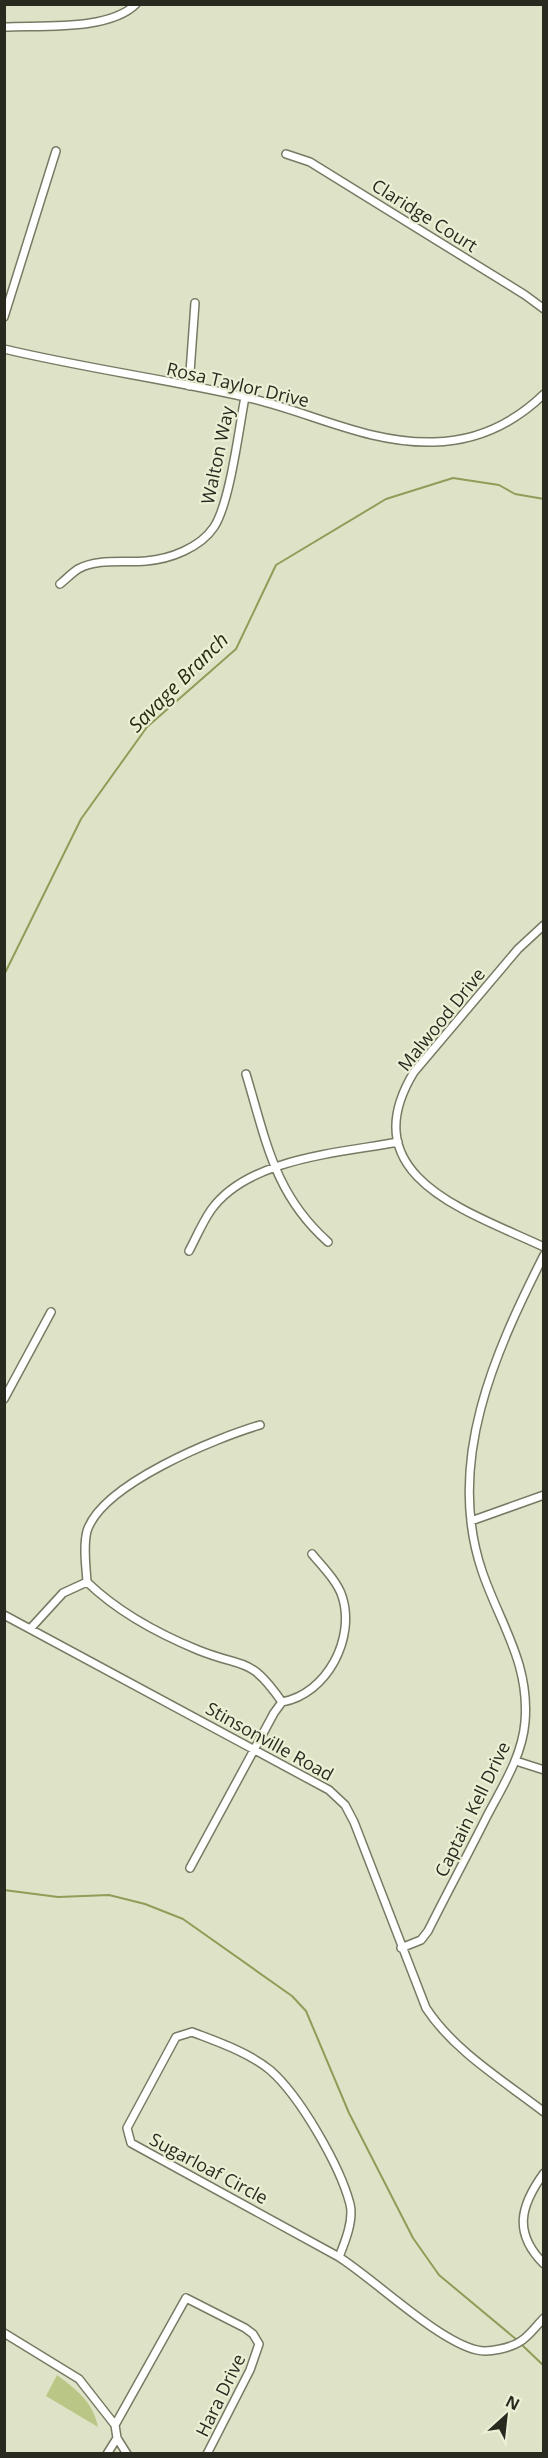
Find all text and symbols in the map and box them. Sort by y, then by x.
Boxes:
street label: Claridge Court [368,173,482,257]
street label: Rosa Taylor Drive [164,356,312,412]
street label: Walton Way [195,403,239,506]
water label: Savage Branch [122,626,234,738]
street label: Malwood Drive [392,962,490,1076]
street label: Stinsonville Road [202,1696,338,1786]
street label: Captain Kell Drive [429,1737,515,1881]
street label: Sugarloaf Circle [146,2127,272,2209]
street label: Hara Drive [190,2350,250,2440]
north arrow [476,2386,536,2446]
text: N [502,2390,524,2415]

